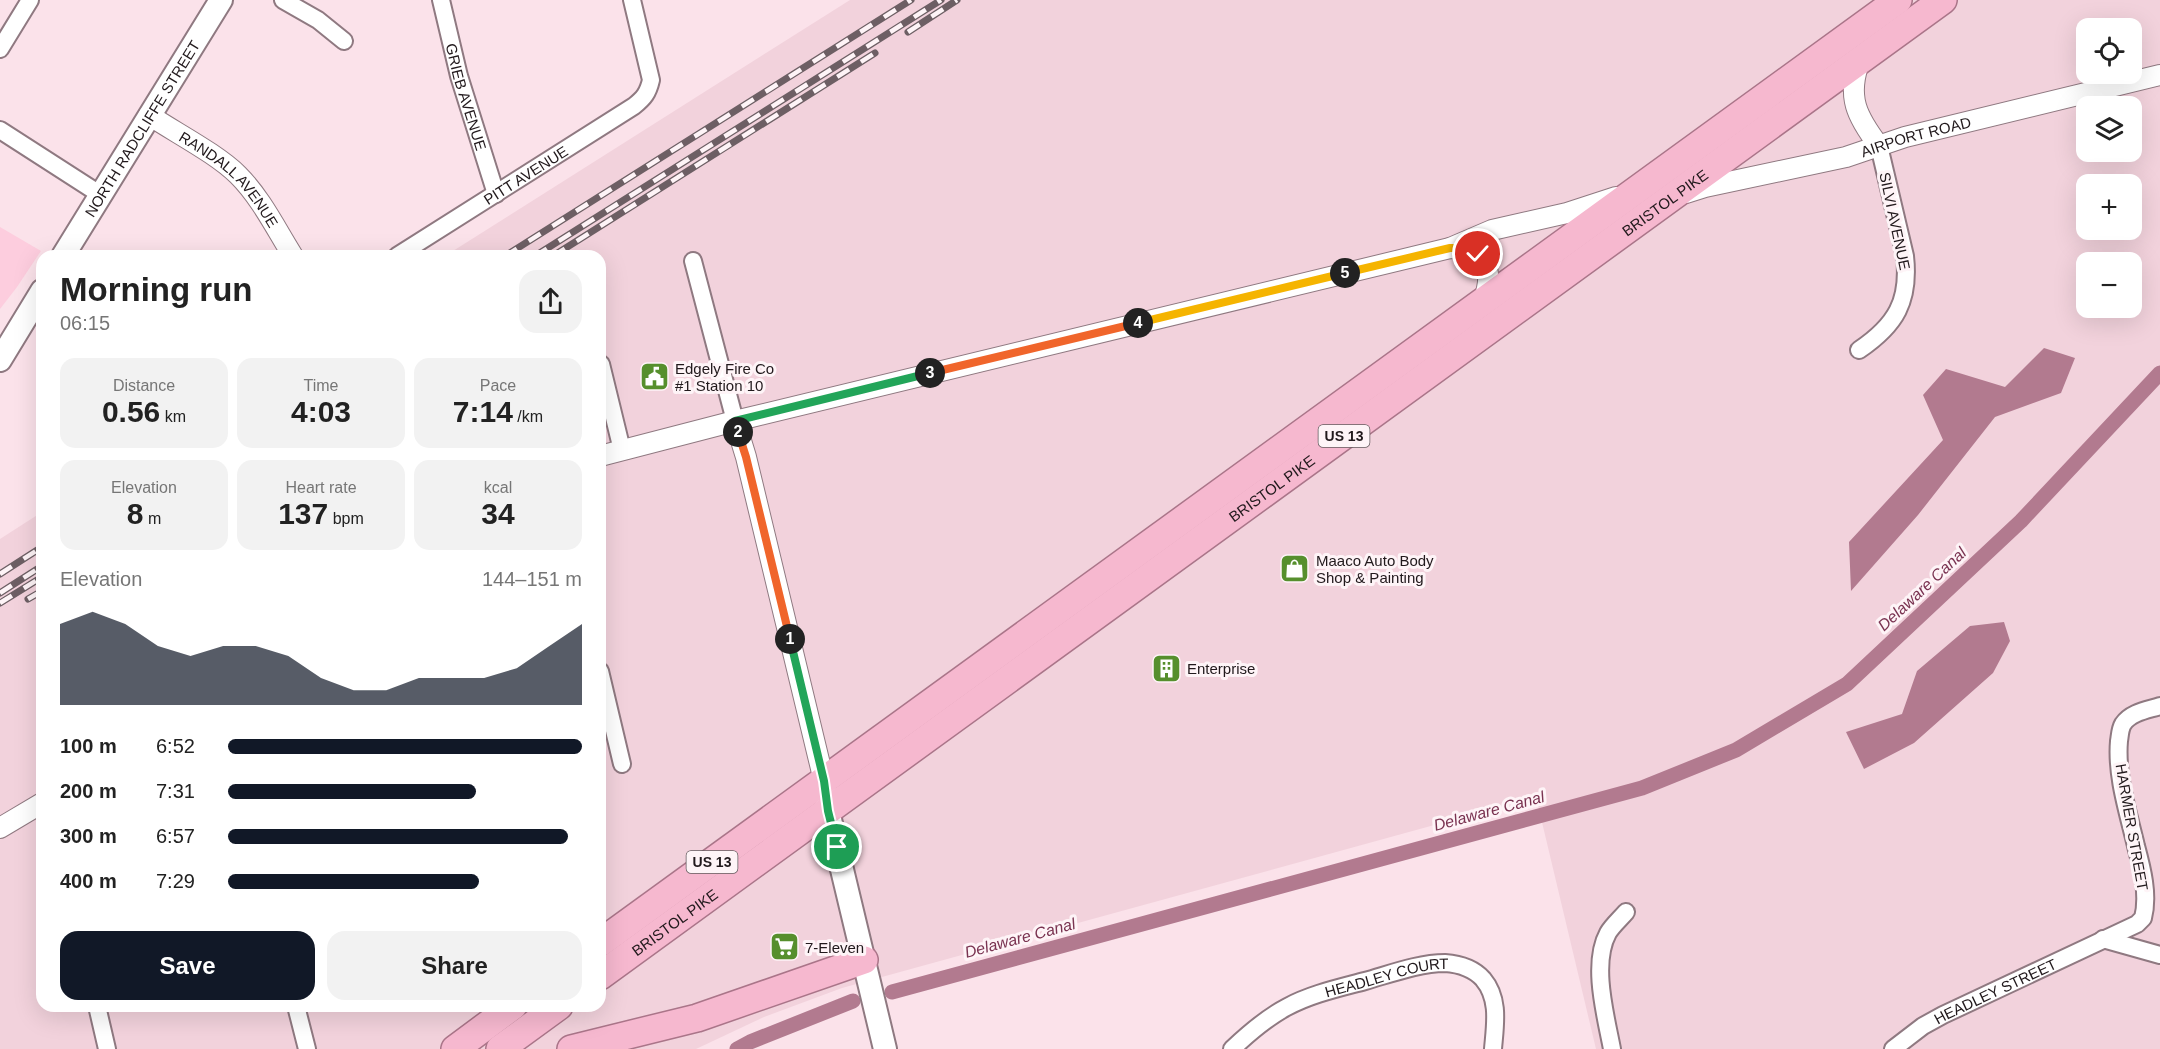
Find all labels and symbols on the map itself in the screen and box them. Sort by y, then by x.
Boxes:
street label: NORTH RADCLIFFE STREET [81,37,203,220]
street label: GRIEB AVENUE [443,41,490,152]
street label: AIRPORT ROAD [1858,113,1973,160]
street label: RANDALL AVENUE [177,128,282,230]
street label: PITT AVENUE [480,142,571,208]
street label: BRISTOL PIKE [1618,166,1711,239]
street label: SILVI AVENUE [1876,171,1914,271]
pin [1452,228,1503,279]
pin: 5 [1330,258,1360,288]
pin: 4 [1123,308,1153,338]
pin: 3 [915,358,945,388]
place label: Edgely Fire Co #1 Station 10 [675,360,774,394]
public building icon: Edgely Fire Co #1 Station 10 [638,361,670,393]
pin: 2 [723,417,753,447]
road number: US 13 [1318,425,1370,447]
street label: BRISTOL PIKE [1225,451,1318,525]
water label: Delaware Canal [1875,544,1970,634]
place label: Maaco Auto Body Shop & Painting [1316,552,1434,586]
shop icon: Maaco Auto Body Shop & Painting [1279,553,1311,585]
pin: 1 [775,624,805,654]
building icon: Enterprise [1150,652,1182,684]
place label: Enterprise [1187,660,1255,677]
street label: HARMER STREET [2112,762,2152,892]
water label: Delaware Canal [1432,788,1547,834]
pin [811,821,862,872]
road number: US 13 [686,851,738,873]
street label: BRISTOL PIKE [628,885,721,959]
water label: Delaware Canal [963,915,1078,961]
supermarket icon: 7-Eleven [768,931,800,963]
place label: 7-Eleven [805,939,864,956]
street label: HEADLEY COURT [1323,954,1449,1000]
street label: HEADLEY STREET [1931,955,2059,1027]

